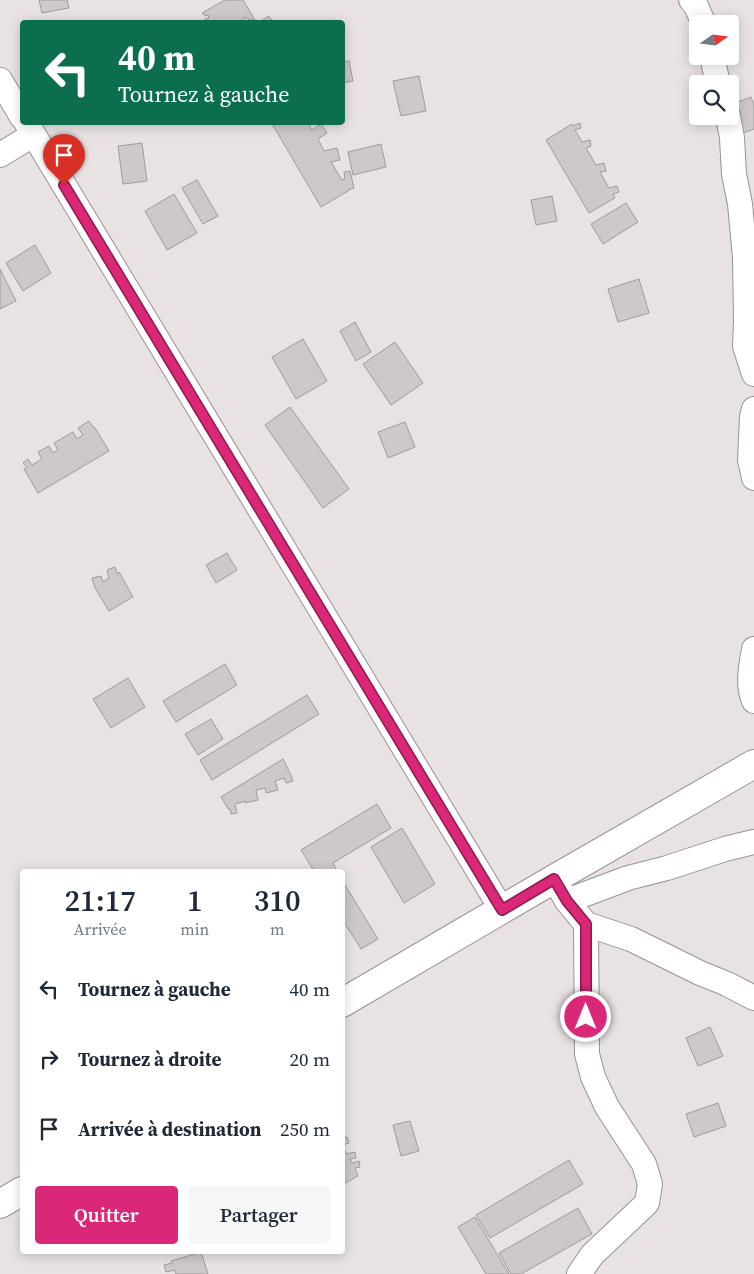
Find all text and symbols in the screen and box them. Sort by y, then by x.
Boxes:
north arrow [689,15,739,65]
map controls [689,15,739,125]
text: 40 m [118,34,195,82]
icon: left [35,40,100,105]
button: search [689,75,739,125]
text: Tournez à gauche [118,79,289,109]
pin [43,134,85,185]
icon: arrive [50,141,78,169]
text: 21:17 [64,880,136,921]
text: 1 [187,880,203,921]
text: 310 [254,880,301,921]
text: Arrivée [74,918,127,940]
text: min [180,918,209,940]
text: m [270,918,284,940]
icon: left [35,975,63,1003]
text: Tournez à gauche [78,976,231,1002]
text: 40 m [289,976,330,1002]
position arrow [559,990,611,1042]
icon: right [35,1045,63,1073]
text: Tournez à droite [78,1046,221,1072]
text: 20 m [289,1046,330,1072]
icon: arrive [35,1115,63,1143]
text: Arrivée à destination [78,1116,261,1142]
text: 250 m [280,1116,330,1142]
button: Quitter [35,1186,178,1244]
button: Partager [188,1186,330,1244]

